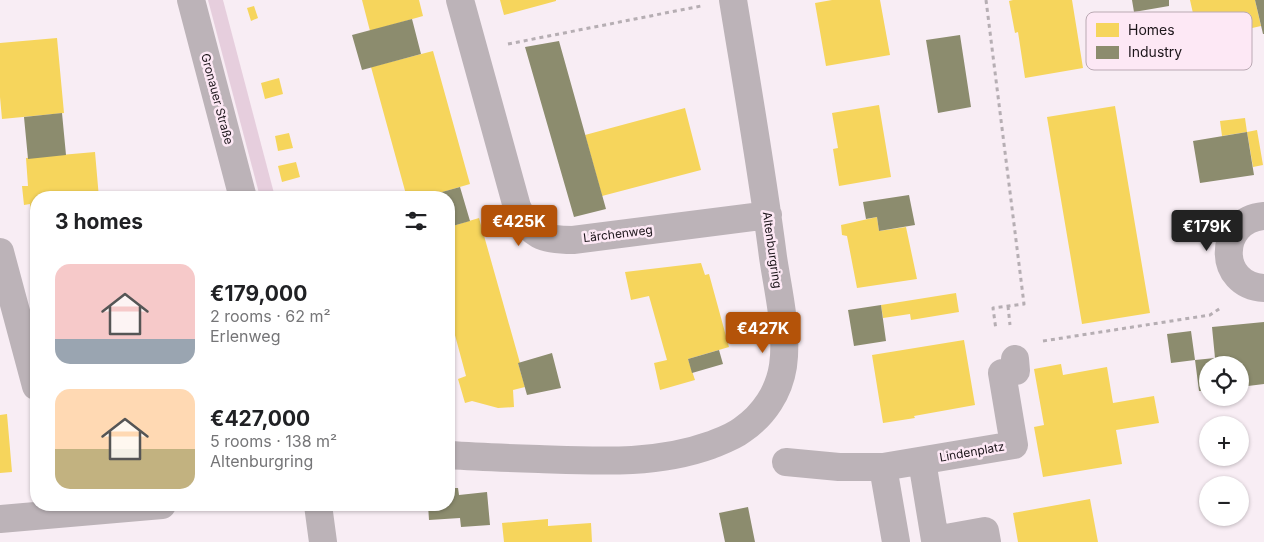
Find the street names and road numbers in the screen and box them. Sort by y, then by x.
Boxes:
street label: Gronauer Straße [198,52,237,146]
street label: Altenburgring [760,211,785,289]
street label: Lärchenweg [582,222,654,245]
street label: Lindenplatz [938,438,1006,465]

